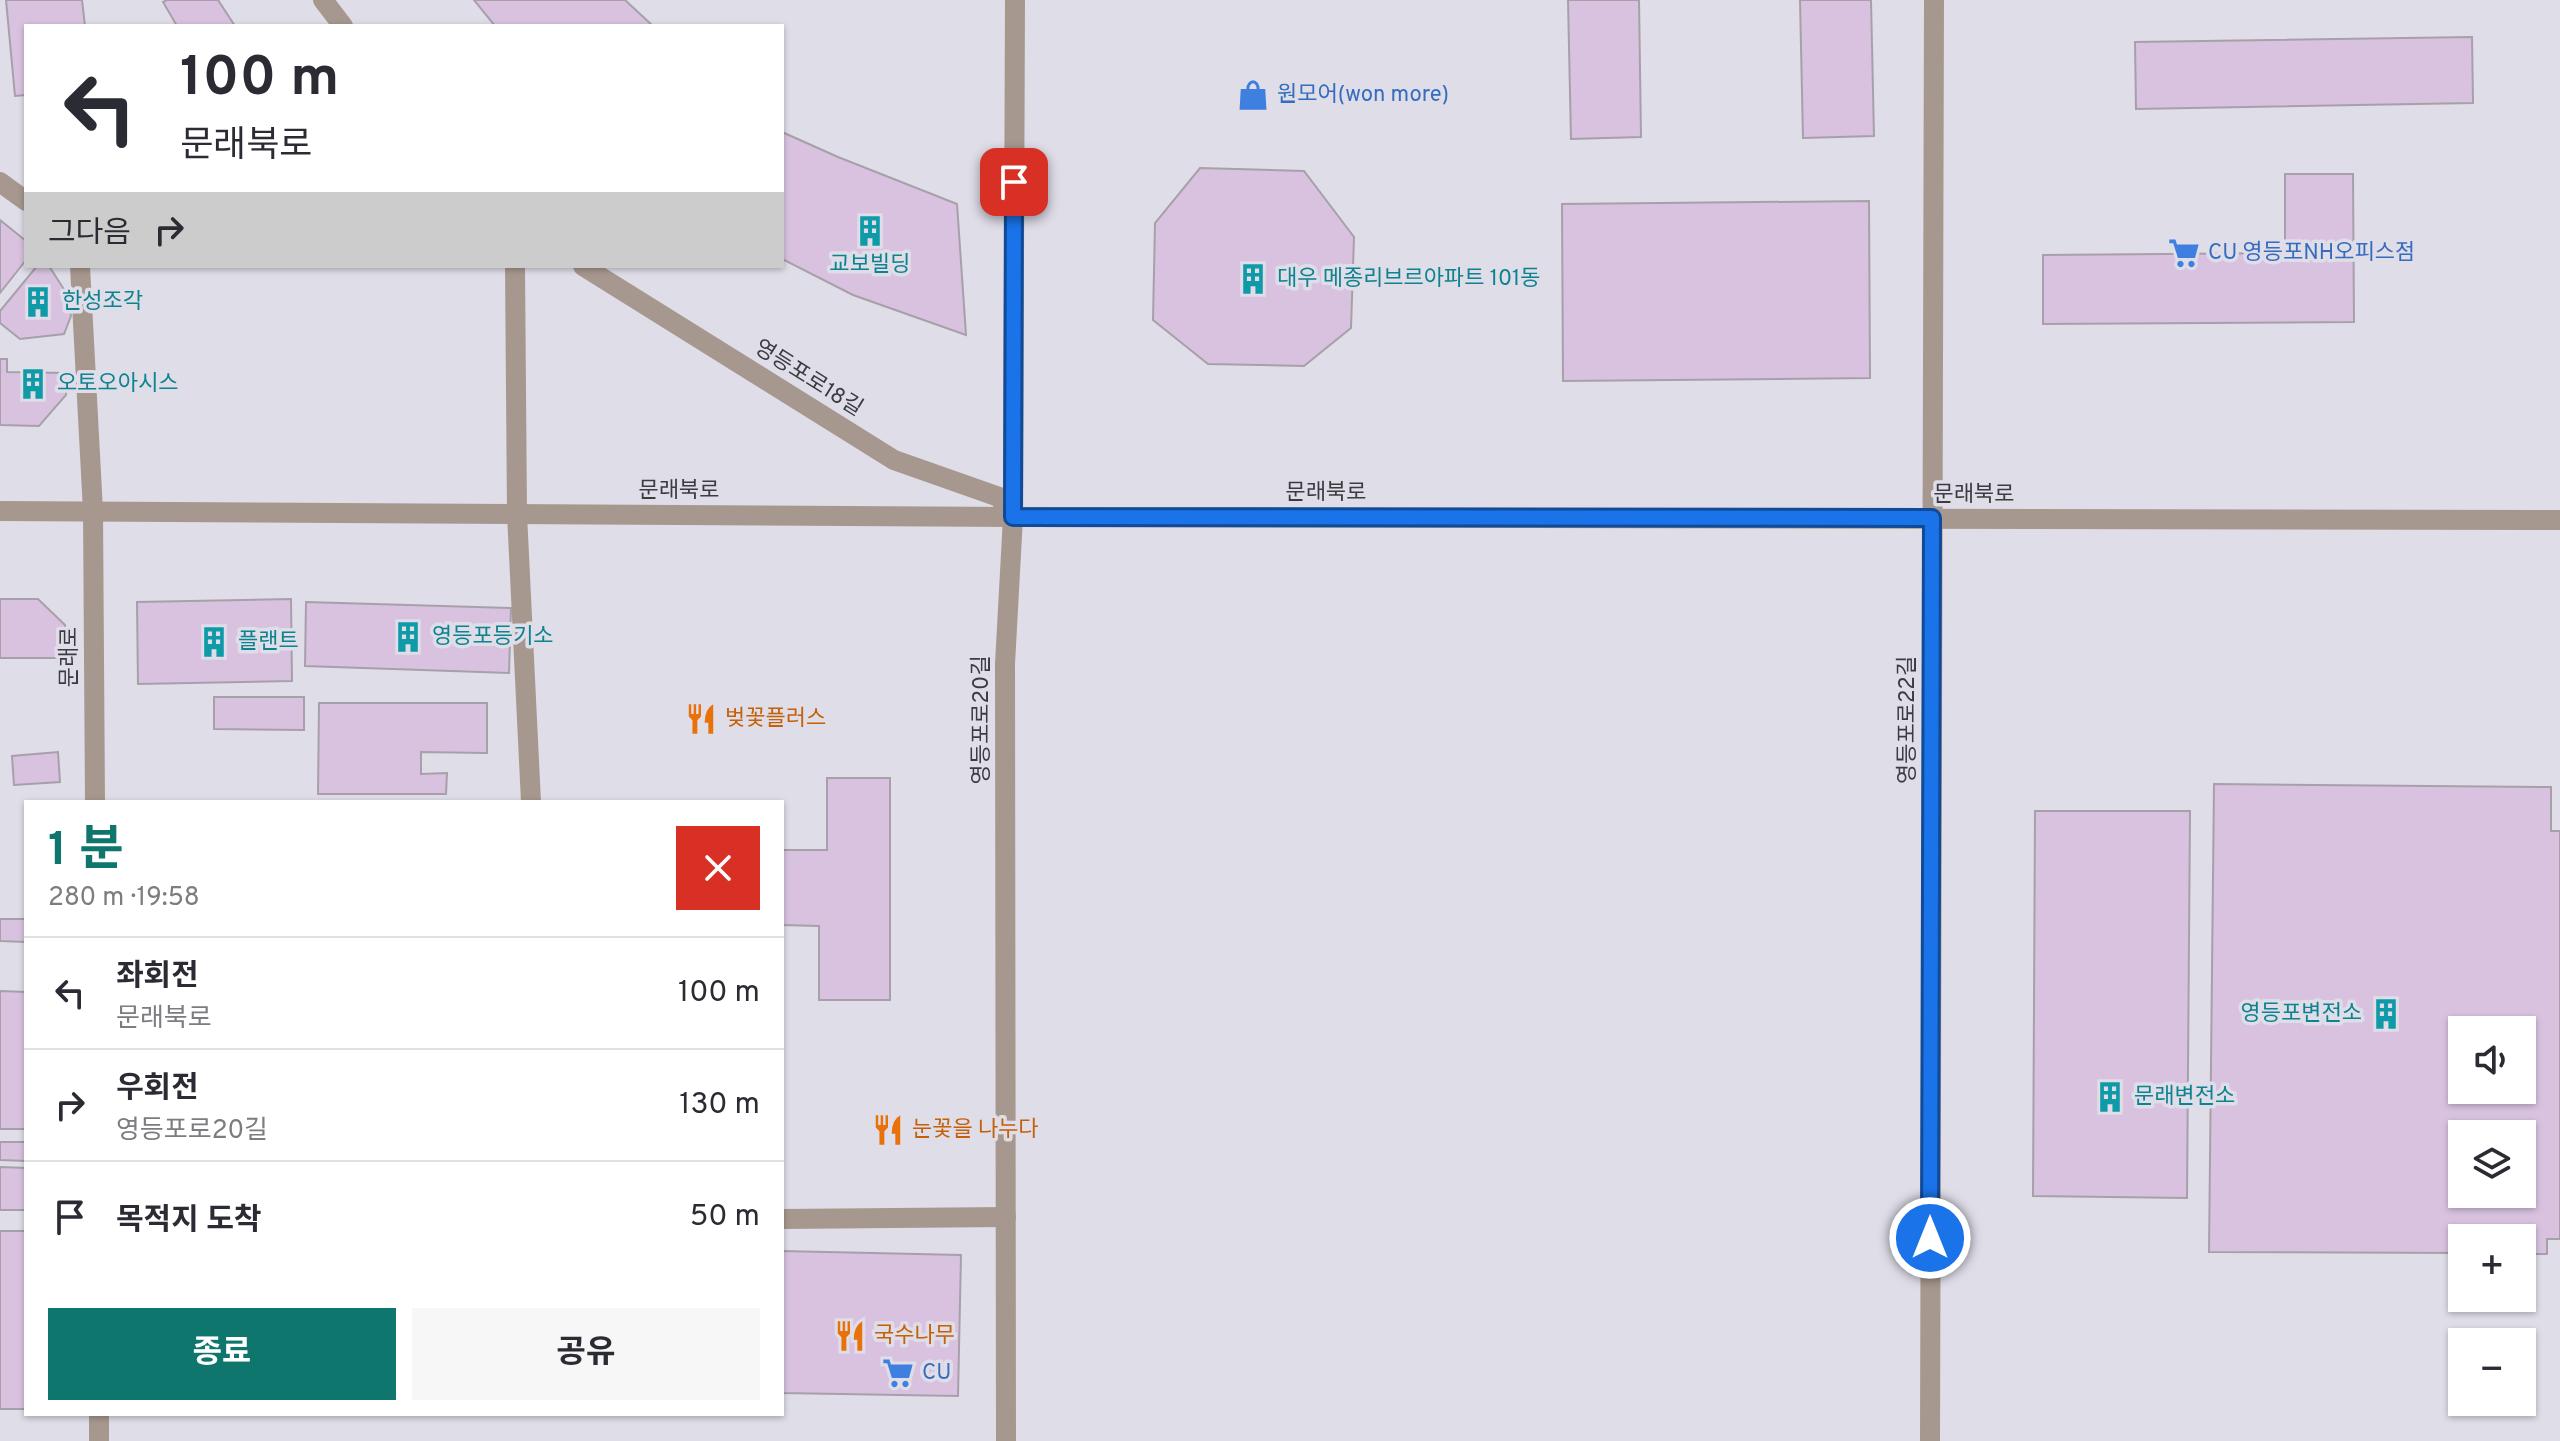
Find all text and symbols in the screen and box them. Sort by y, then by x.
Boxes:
text: 100 m [180,45,339,115]
icon: left [48,56,152,160]
shop icon: 원모어(won more) [1236,78,1270,112]
place label: 원모어(won more) [1277,82,1449,109]
text: 문래북로 [180,124,312,170]
pin [980,148,1048,216]
icon: arrive [992,160,1036,204]
icon: right [147,208,191,252]
building icon: 교보빌딩 [853,214,887,248]
text: 그다음 [48,216,131,253]
supermarket icon: CU 영등포NH오피스점 [2167,236,2201,270]
place label: CU 영등포NH오피스점 [2208,240,2415,267]
place label: 교보빌딩 [830,252,910,279]
building icon: 대우 메종리브르아파트 101동 [1236,262,1270,296]
place label: 대우 메종리브르아파트 101동 [1277,266,1541,293]
building icon: 한성조각 [21,285,55,319]
place label: 한성조각 [62,289,143,316]
street label: 영등포로18길 [749,335,867,423]
building icon: 오토오아시스 [16,367,50,401]
place label: 오토오아시스 [57,371,178,398]
street label: 문래북로 [639,478,719,505]
street label: 문래북로 [1286,480,1366,507]
street label: 문래북로 [1934,482,2014,509]
building icon: 영등포등기소 [391,620,425,654]
place label: 영등포등기소 [432,624,553,651]
building icon: 플랜트 [197,625,231,659]
street label: 문래로 [57,627,84,687]
place label: 플랜트 [238,629,299,656]
street label: 영등포로20길 [969,656,996,784]
street label: 영등포로22길 [1895,656,1922,784]
restaurant icon: 벚꽃플러스 [684,702,718,736]
place label: 벚꽃플러스 [725,706,826,733]
text: 1 분 [48,822,123,882]
button: close [676,826,760,910]
text: 280 m · 19:58 [48,882,200,915]
text: 좌회전 [116,959,199,996]
icon: left [48,971,92,1015]
text: 100 m [678,975,760,1012]
building icon: 영등포변전소 [2369,997,2403,1031]
place label: 영등포변전소 [2241,1001,2362,1028]
text: 문래북로 [116,1003,212,1036]
map controls [2448,1016,2536,1416]
button: sound [2448,1016,2536,1104]
text: 우회전 [116,1071,199,1108]
building icon: 문래변전소 [2093,1080,2127,1114]
icon: right [48,1083,92,1127]
place label: 문래변전소 [2134,1084,2235,1111]
text: 130 m [679,1087,760,1124]
restaurant icon: 눈꽃을 나누다 [871,1113,905,1147]
text: 영등포로20길 [116,1115,268,1148]
place label: 눈꽃을 나누다 [912,1117,1039,1144]
button: layers [2448,1120,2536,1208]
icon: arrive [48,1195,92,1239]
position arrow [1888,1196,1972,1280]
text: 50 m [690,1199,760,1236]
text: 목적지 도착 [116,1203,262,1240]
button: + [2448,1224,2536,1312]
button: 종료 [48,1308,396,1400]
button: 공유 [412,1308,760,1400]
restaurant icon: 국수나무 [833,1319,867,1353]
place label: 국수나무 [874,1323,955,1350]
button: − [2448,1328,2536,1416]
supermarket icon: CU [881,1356,915,1390]
place label: CU [922,1360,951,1387]

